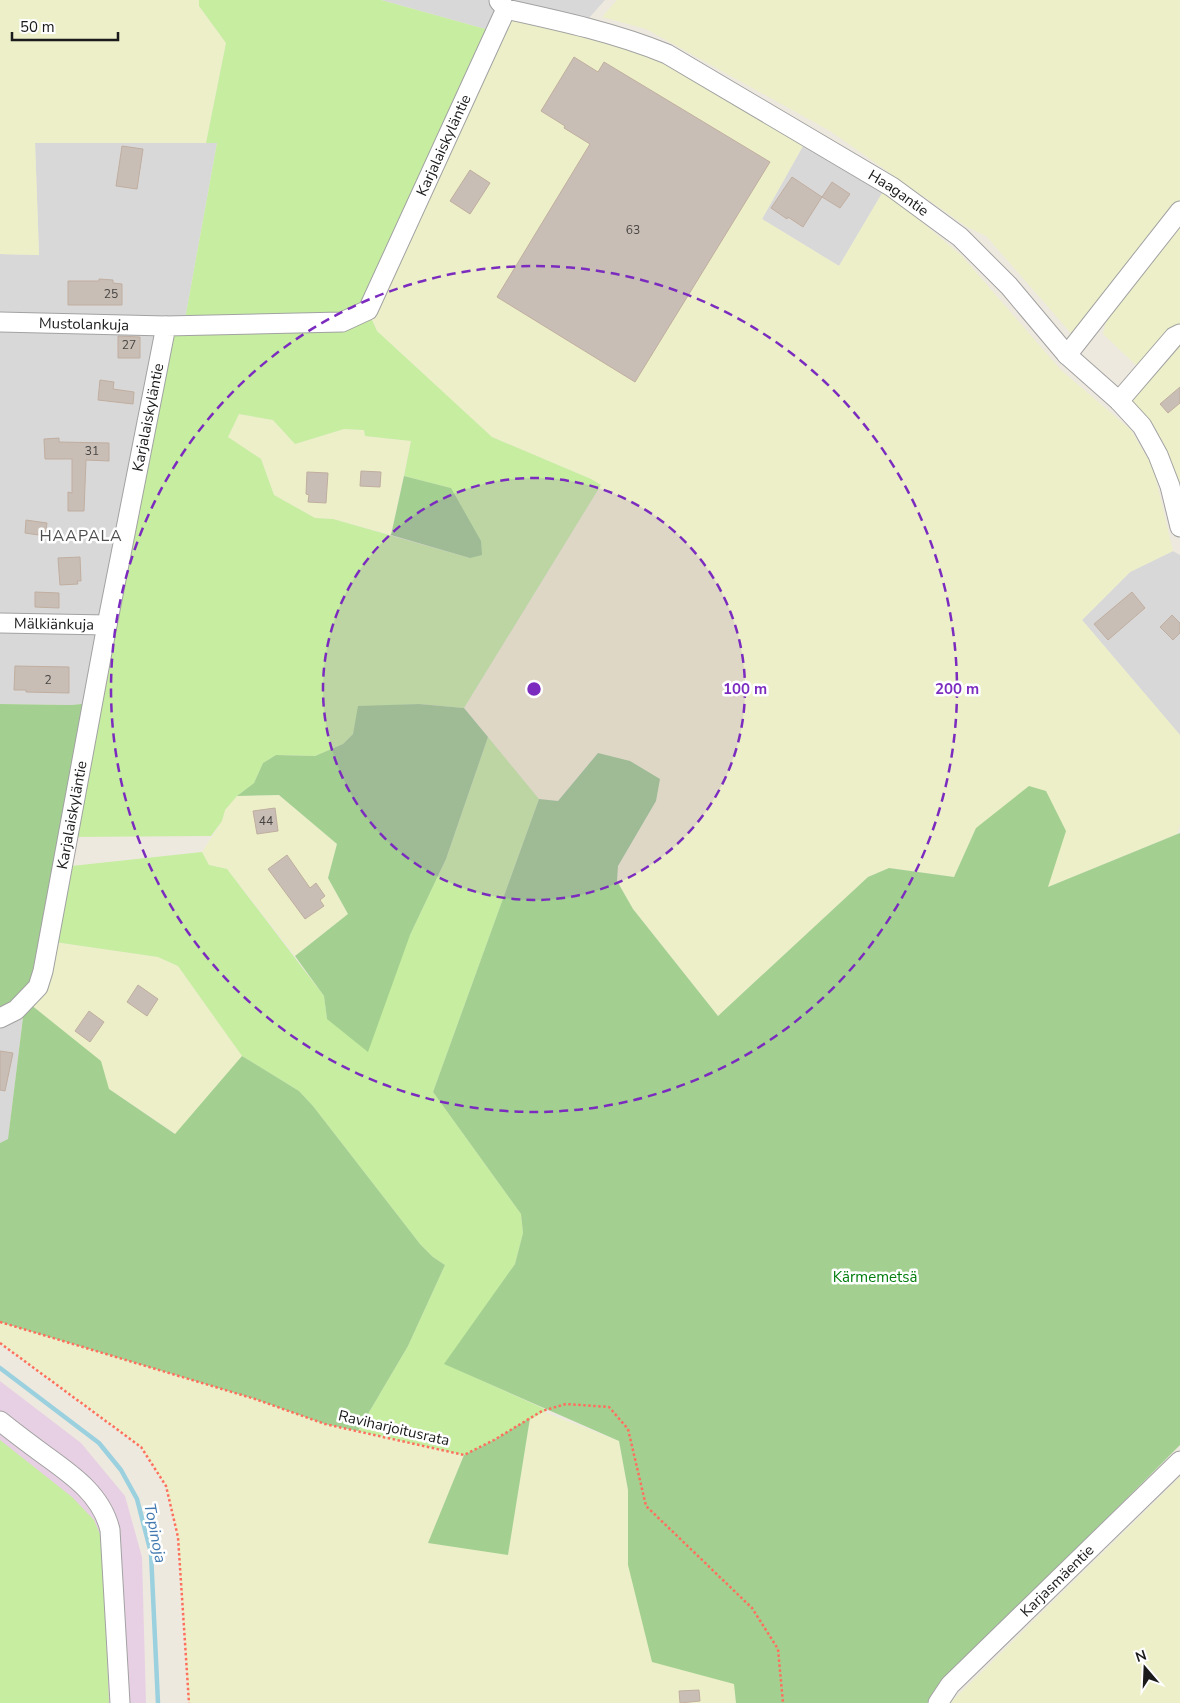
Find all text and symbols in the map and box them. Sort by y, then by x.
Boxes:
scale bar [12,10,119,42]
text: 50 m [20,17,55,37]
street label: Karjalaiskyläntie [412,91,476,199]
street label: Haagantie [864,165,933,221]
house number: 63 [626,222,640,238]
house number: 25 [104,286,118,302]
street label: Mustolankuja [39,313,129,335]
house number: 27 [122,337,136,353]
street label: Karjalaiskyläntie [128,361,168,473]
house number: 31 [85,443,99,459]
district label: HAAPALA [39,525,123,547]
street label: Mälkiänkuja [14,613,94,635]
house number: 2 [44,672,52,688]
text: 100 m [723,679,767,699]
text: 200 m [935,679,979,699]
centre of rings [525,680,543,698]
street label: Karjalaiskyläntie [52,759,92,871]
house number: 44 [259,813,273,829]
park label: Kärmemetsä [833,1267,917,1287]
street label: Raviharjoitusrata [336,1405,452,1451]
water label: Topinoja [138,1501,172,1565]
street label: Karjasmäentie [1016,1540,1098,1621]
north arrow [1120,1643,1170,1693]
text: N [1133,1645,1149,1667]

